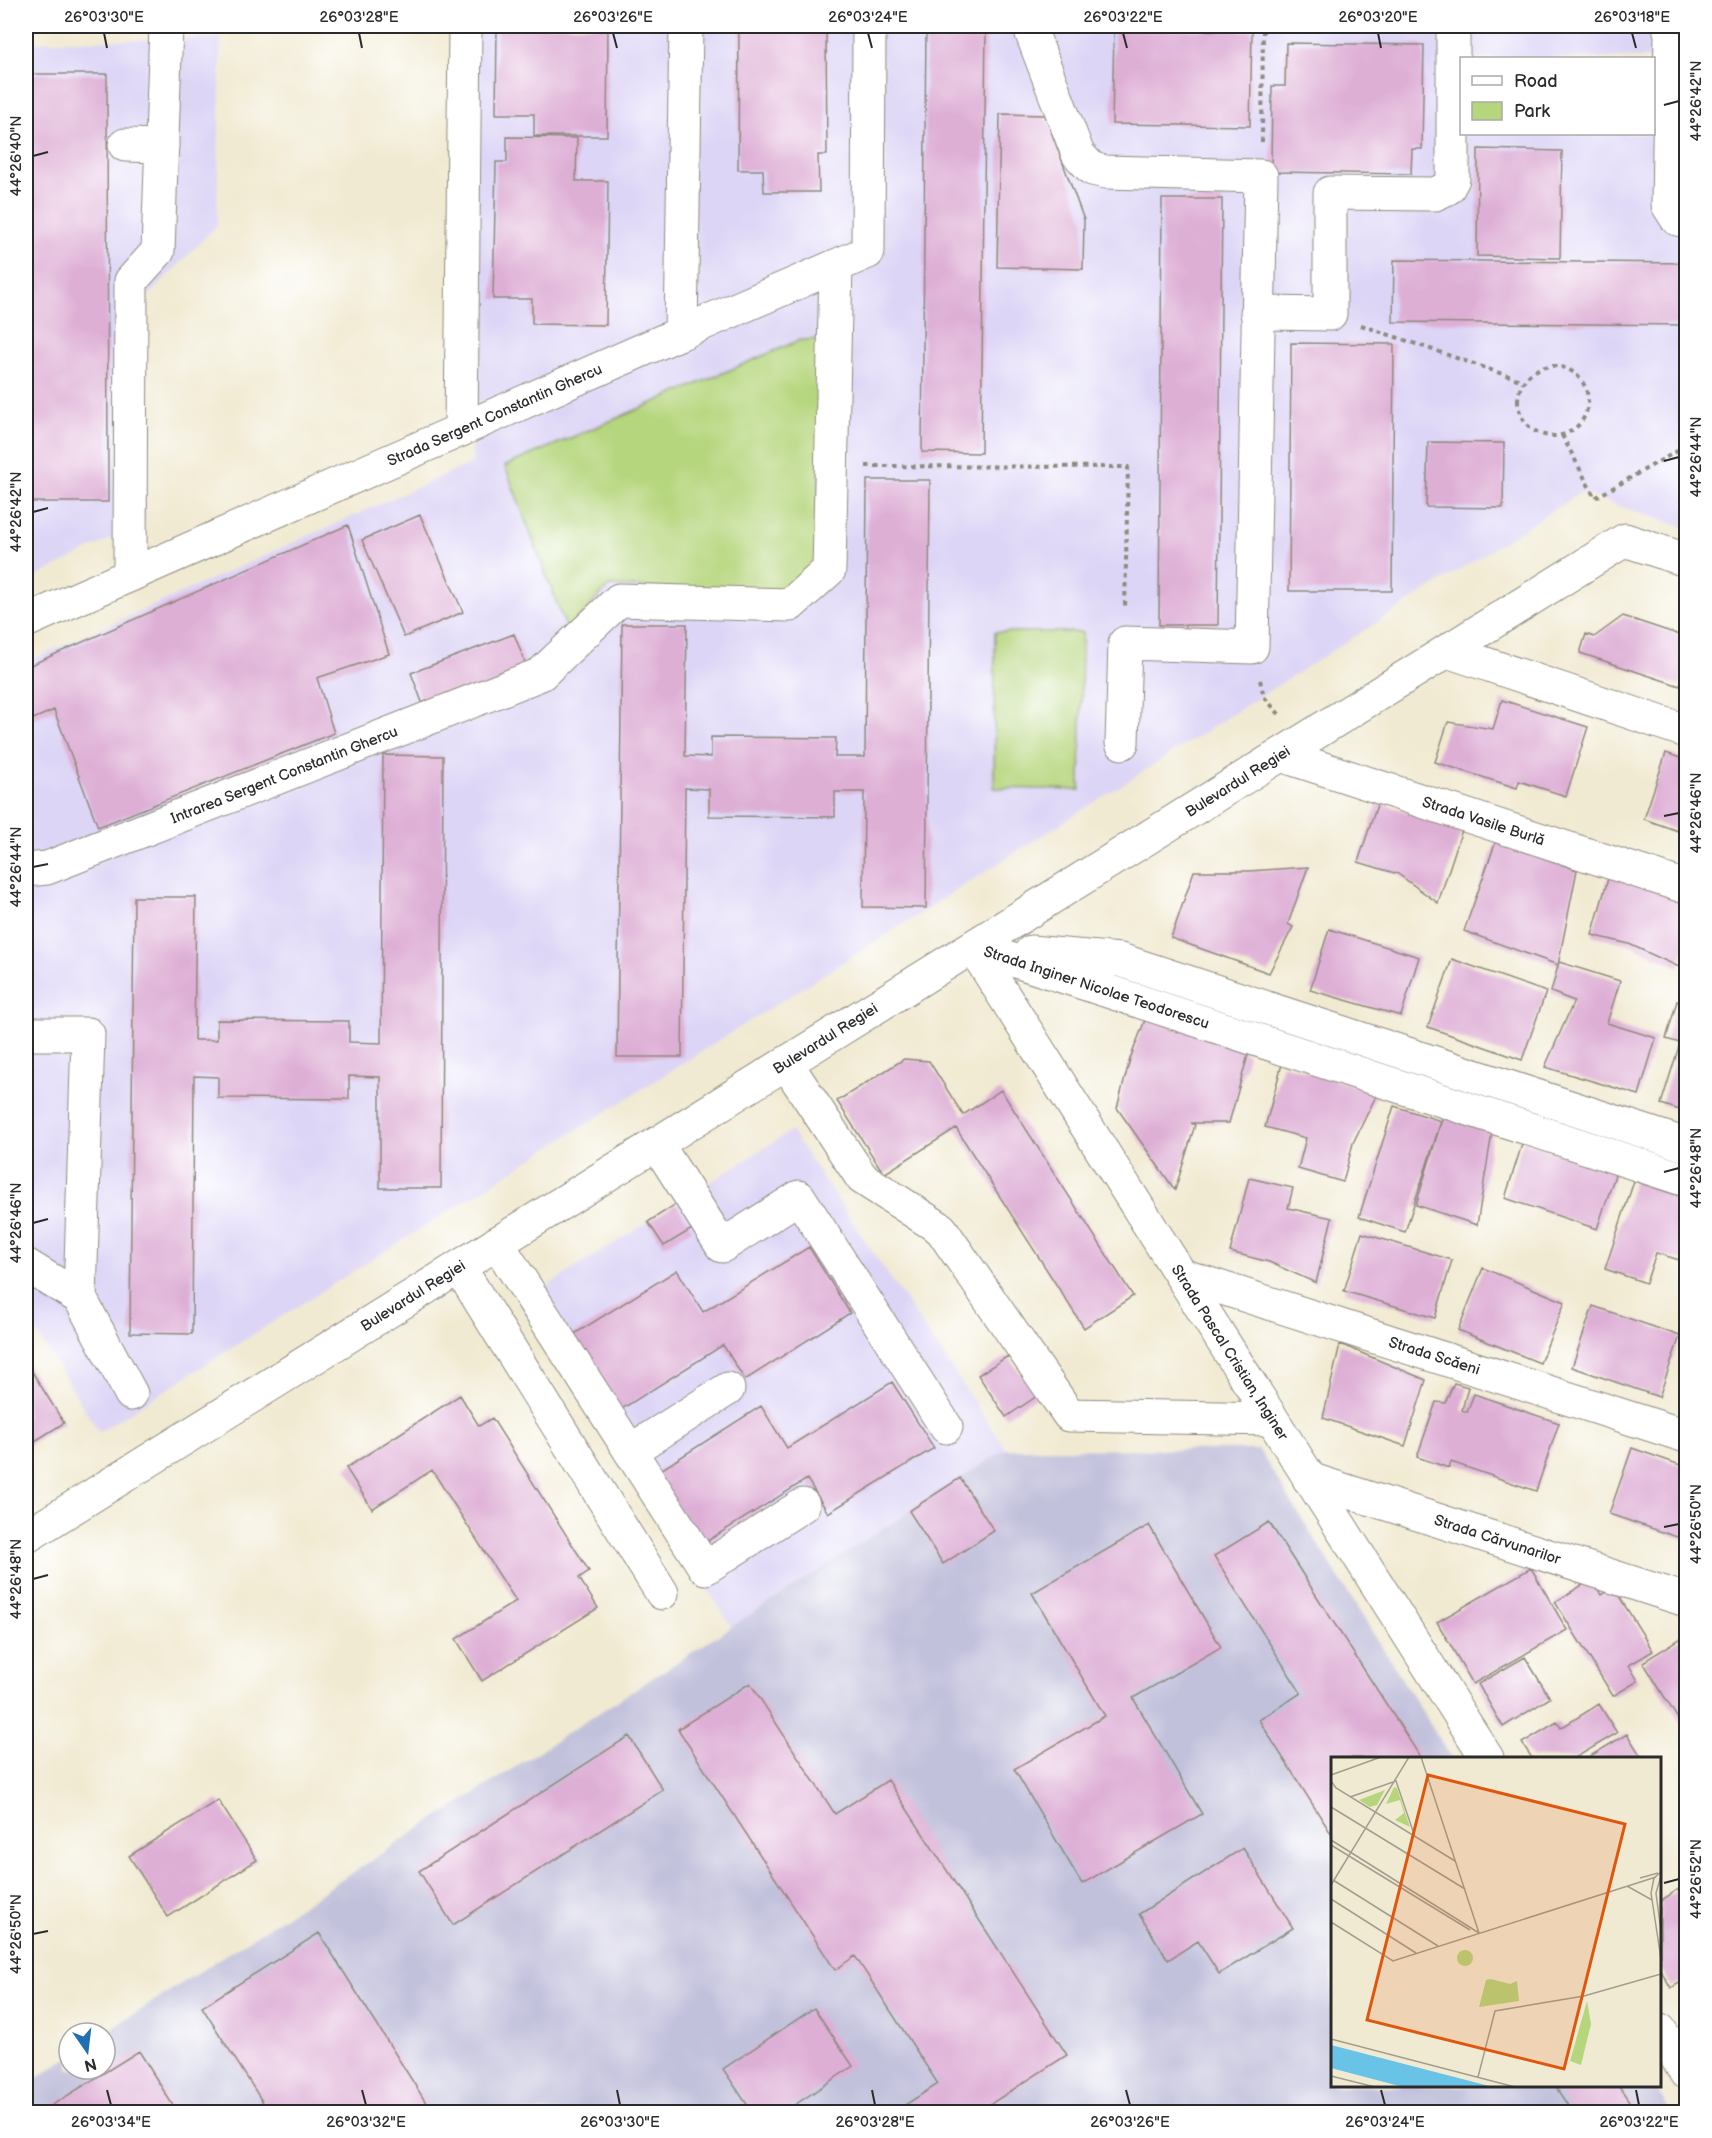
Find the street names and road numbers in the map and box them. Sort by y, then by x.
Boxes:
street label: Strada Sergent Constantin Ghercu [384,359,605,470]
street label: Intrarea Sergent Constantin Ghercu [168,722,401,828]
street label: Bulevardul Regiei [1182,742,1294,821]
street label: Strada Vasile Burlă [1420,792,1547,850]
street label: Strada Inginer Nicolae Teodorescu [981,942,1212,1033]
street label: Bulevardul Regiei [769,999,881,1078]
street label: Bulevardul Regiei [357,1256,469,1336]
street label: Strada Pascal Cristian, Inginer [1167,1261,1293,1444]
street label: Strada Scăeni [1386,1332,1482,1379]
street label: Strada Cărvunarilor [1432,1510,1564,1569]

